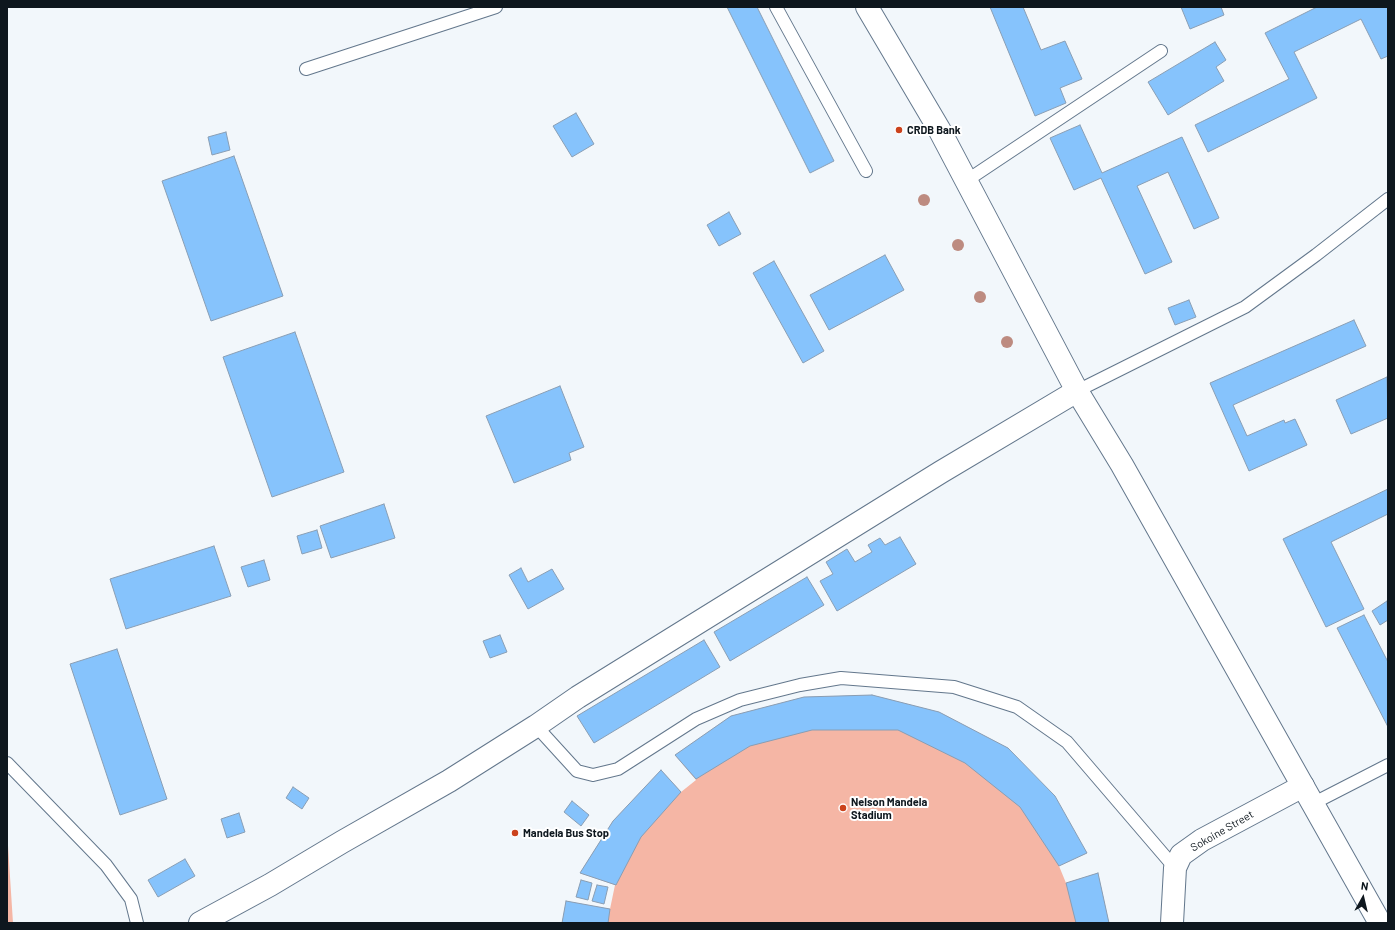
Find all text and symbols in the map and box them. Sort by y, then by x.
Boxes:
place label: CRDB Bank [907,123,961,137]
marker: CRDB Bank [894,125,904,135]
place label: Nelson Mandela Stadium [851,795,927,821]
marker: Nelson Mandela Stadium [838,803,848,813]
street label: Sokoine Street [1188,808,1256,854]
place label: Mandela Bus Stop [523,826,609,840]
marker: Mandela Bus Stop [510,828,520,838]
north arrow [1343,878,1383,918]
text: N [1360,879,1369,893]

